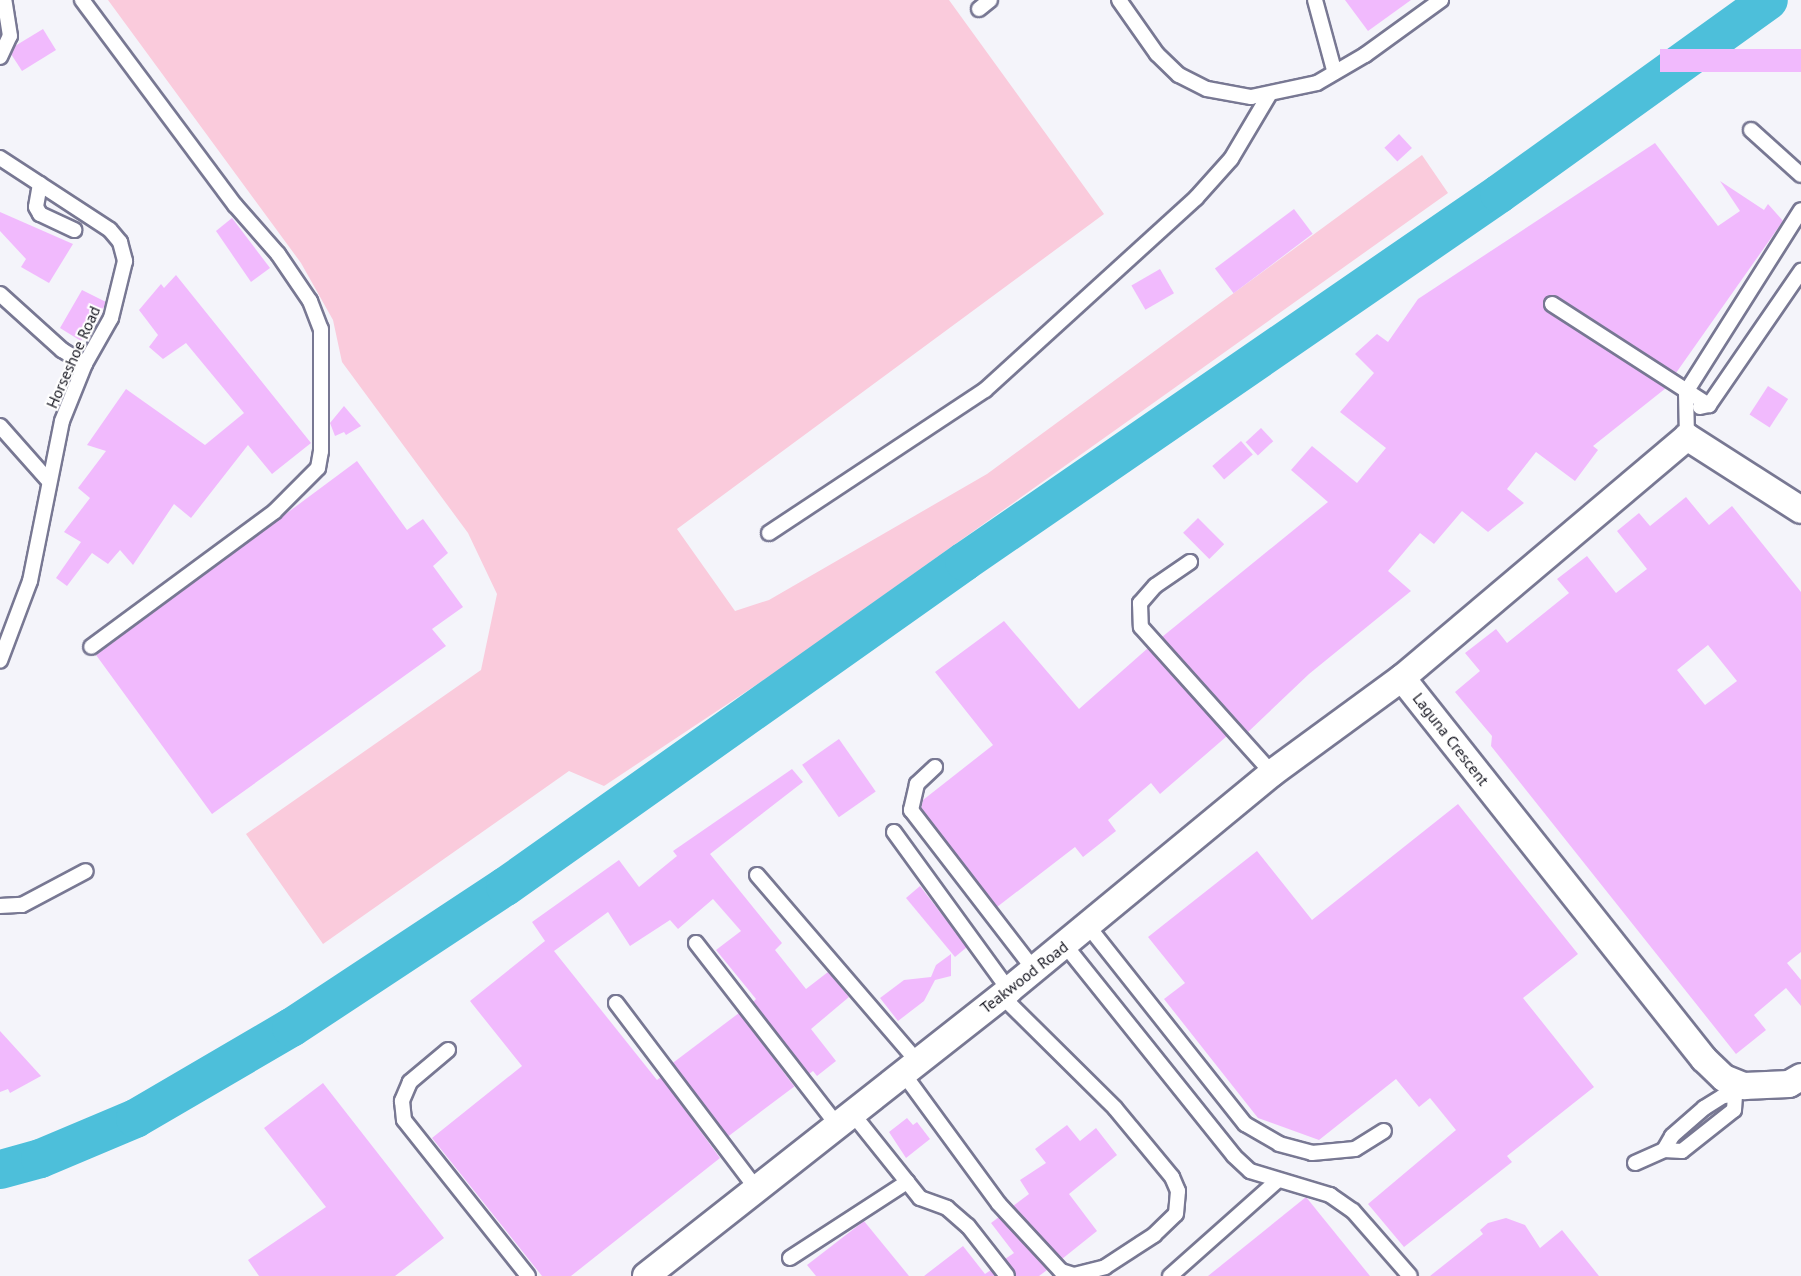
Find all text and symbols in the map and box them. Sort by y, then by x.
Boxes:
street label: Horseshoe Road [42,303,104,411]
street label: Laguna Crescent [1409,689,1493,789]
street label: Teakwood Road [976,937,1072,1017]

